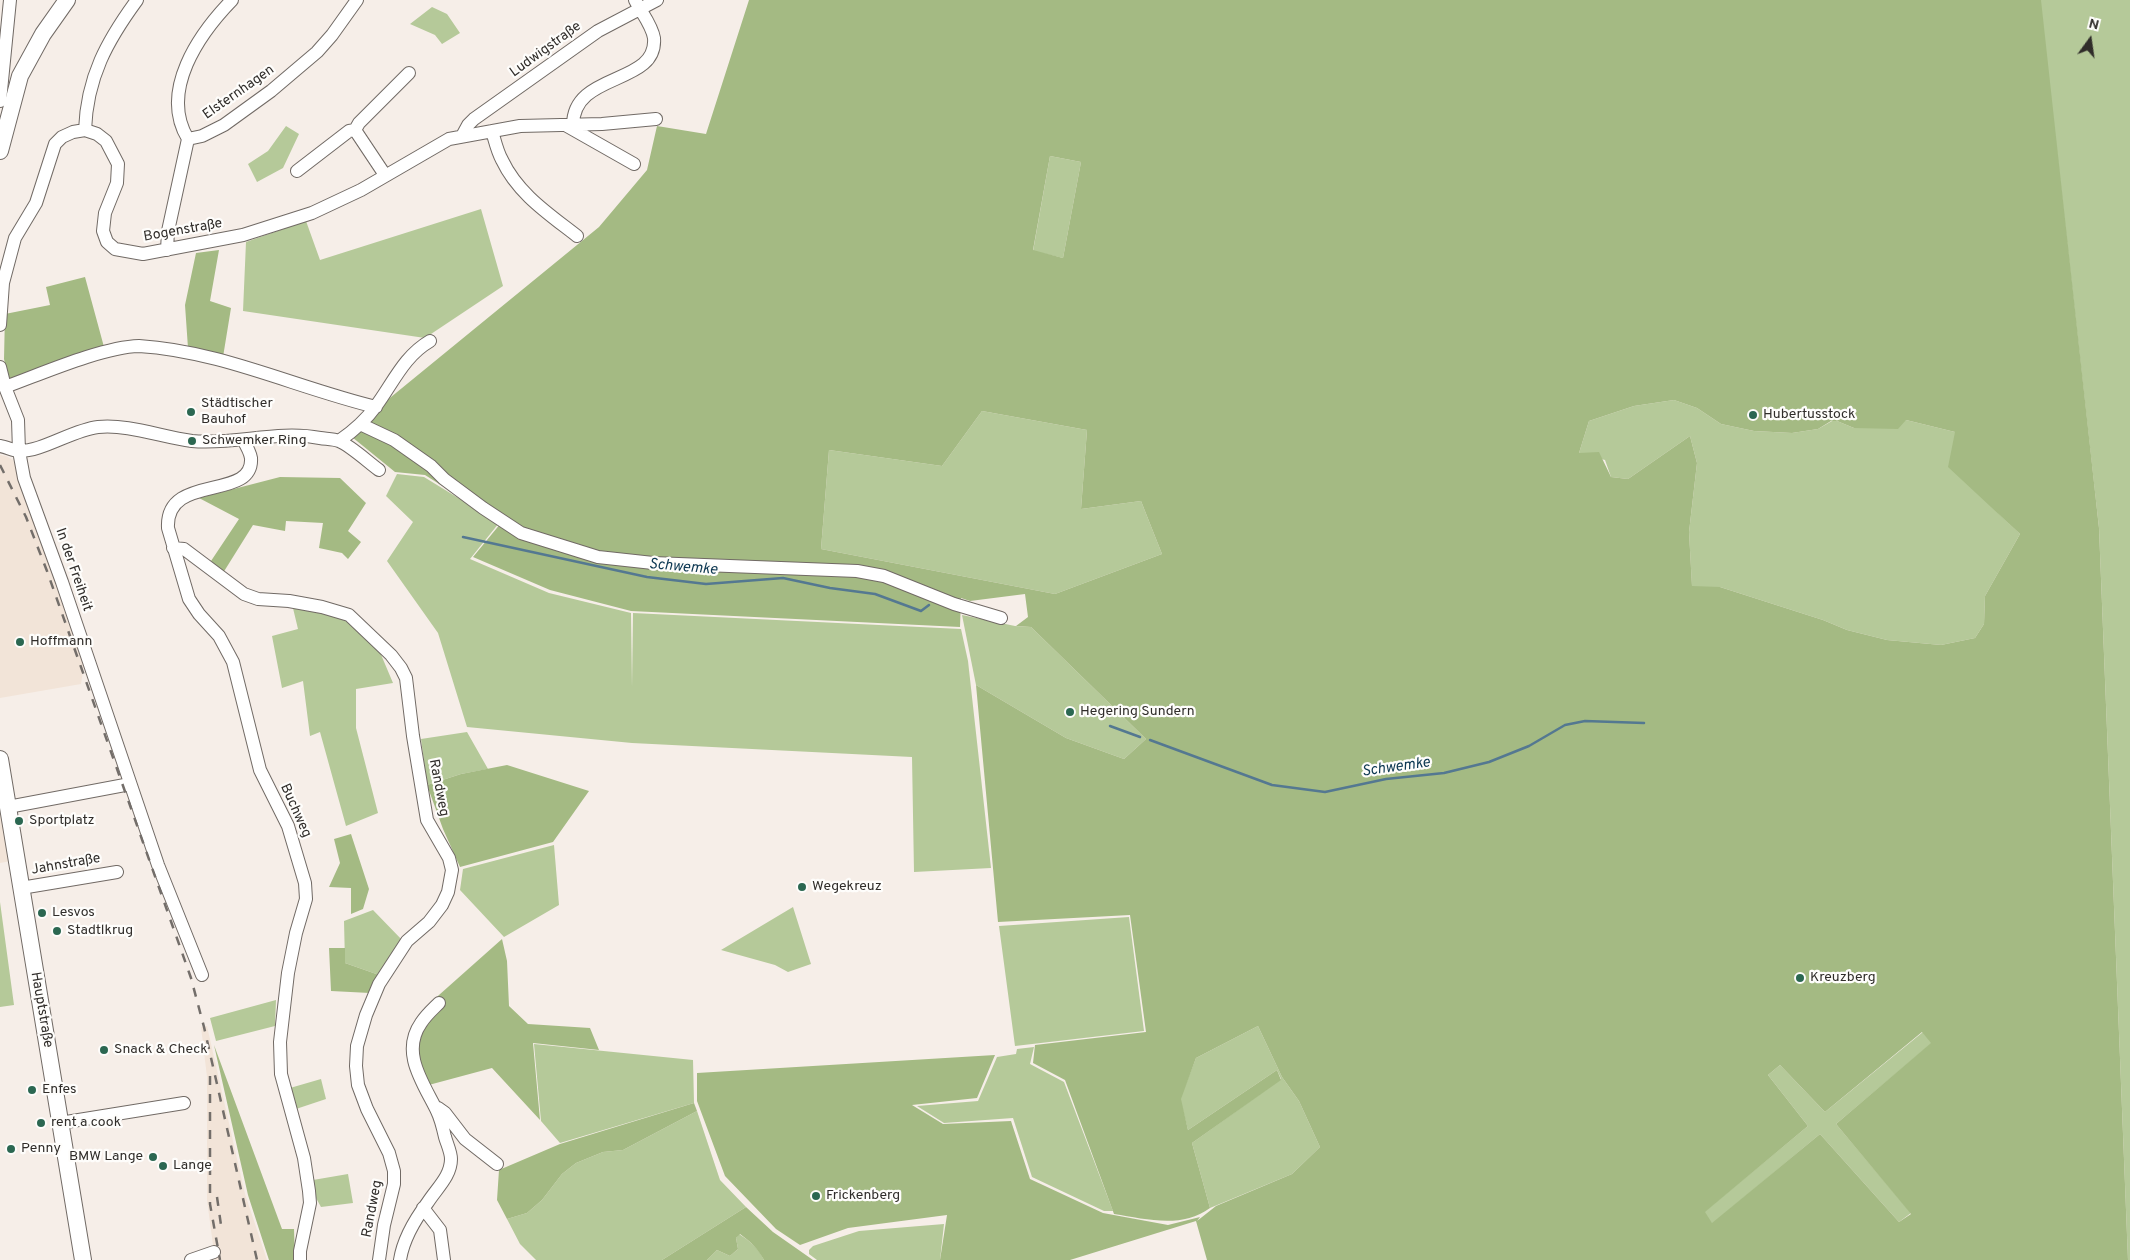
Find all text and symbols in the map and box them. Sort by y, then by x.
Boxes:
north arrow [2065,15,2115,65]
text: N [2087,15,2101,34]
street label: Ludwigstraße [507,19,585,81]
street label: Elsternhagen [200,62,278,124]
street label: Bogenstraße [142,216,224,246]
place label: Städtischer Bauhof [201,396,273,428]
marker: Städtischer Bauhof [185,406,197,418]
place label: Hubertusstock [1763,407,1856,423]
marker: Hubertusstock [1747,409,1759,421]
place label: Schwemker Ring [202,433,307,449]
marker: Schwemker Ring [186,435,198,447]
street label: In der Freiheit [51,526,95,614]
water label: Schwemke [648,556,718,580]
place label: Hoffmann [30,634,92,650]
marker: Hoffmann [14,636,26,648]
place label: Hegering Sundern [1080,704,1195,720]
marker: Hegering Sundern [1064,706,1076,718]
water label: Schwemke [1361,754,1431,782]
street label: Randweg [424,758,452,818]
street label: Buchweg [276,781,314,841]
place label: Sportplatz [29,813,95,829]
marker: Sportplatz [13,815,25,827]
street label: Jahnstraße [30,851,102,879]
place label: Wegekreuz [812,879,882,895]
marker: Wegekreuz [796,881,808,893]
place label: Lesvos [52,905,95,921]
marker: Lesvos [36,907,48,919]
place label: Stadtlkrug [67,923,133,939]
marker: Stadtlkrug [51,925,63,937]
place label: Kreuzberg [1810,970,1876,986]
street label: Hauptstraße [26,971,56,1049]
marker: Kreuzberg [1794,972,1806,984]
place label: Snack & Check [114,1042,208,1058]
marker: Snack & Check [98,1044,110,1056]
place label: Enfes [42,1082,76,1098]
marker: Enfes [26,1084,38,1096]
place label: rent a cook [51,1115,121,1131]
marker: rent a cook [35,1117,47,1129]
place label: Penny [21,1141,61,1157]
marker: Penny [5,1143,17,1155]
place label: BMW Lange [69,1149,143,1165]
marker: BMW Lange [147,1151,159,1163]
place label: Lange [173,1158,212,1174]
marker: Lange [157,1160,169,1172]
street label: Randweg [359,1179,387,1239]
place label: Frickenberg [826,1188,900,1204]
marker: Frickenberg [810,1190,822,1202]

